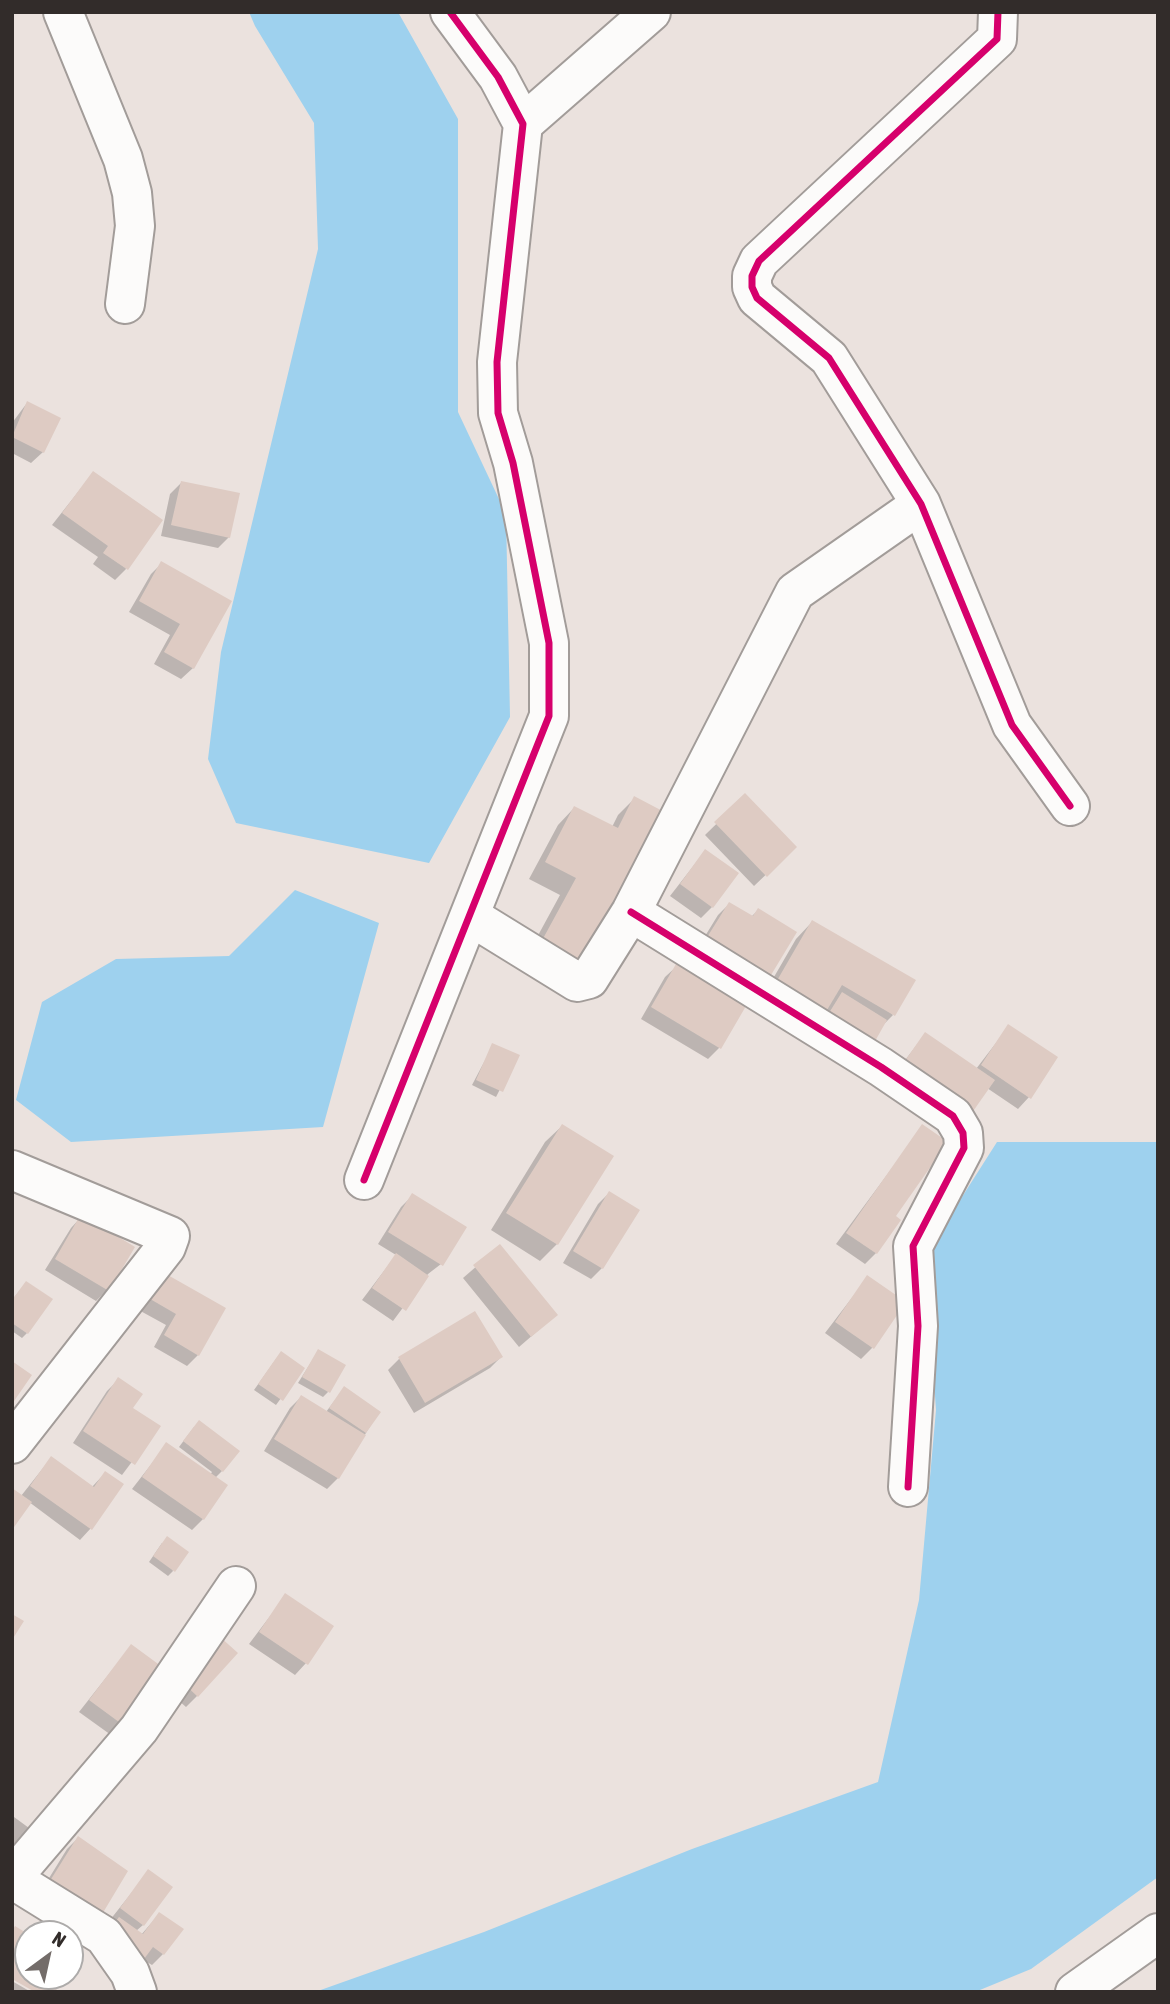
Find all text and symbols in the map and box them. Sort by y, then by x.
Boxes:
north arrow [14,1920,84,1990]
text: N [49,1927,70,1951]

